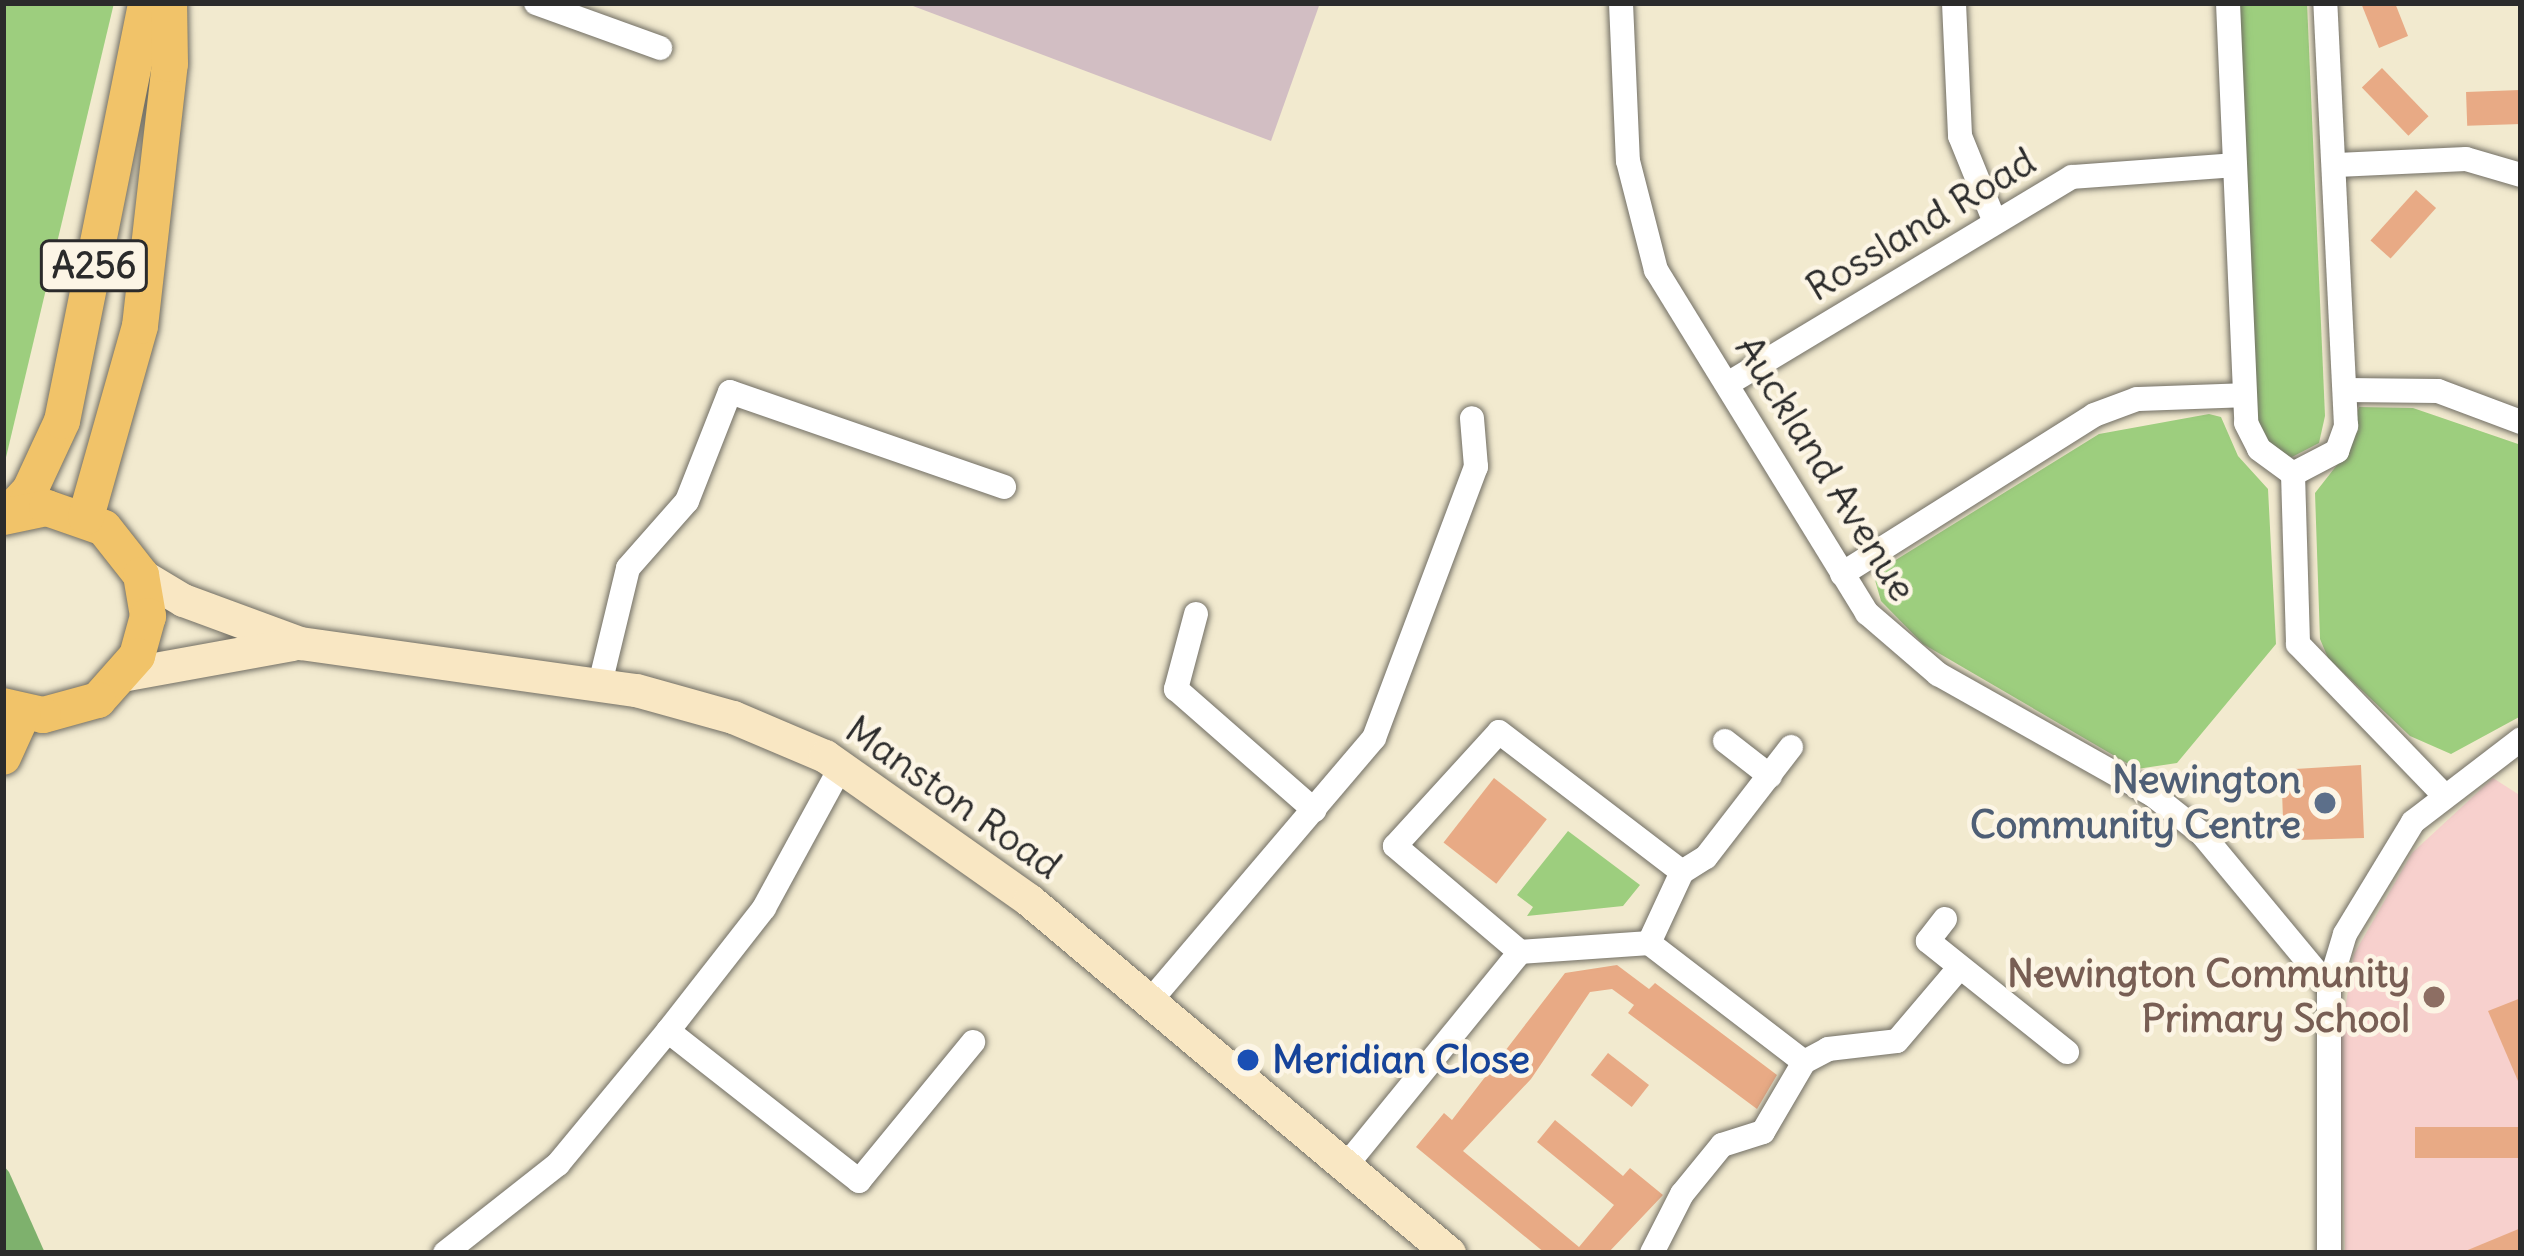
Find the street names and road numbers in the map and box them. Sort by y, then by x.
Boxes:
street label: Rossland Road [1798,138,2044,312]
road number: A256 [37,236,151,296]
street label: Auckland Avenue [1725,328,1925,610]
street label: Manston Road [836,706,1070,890]

